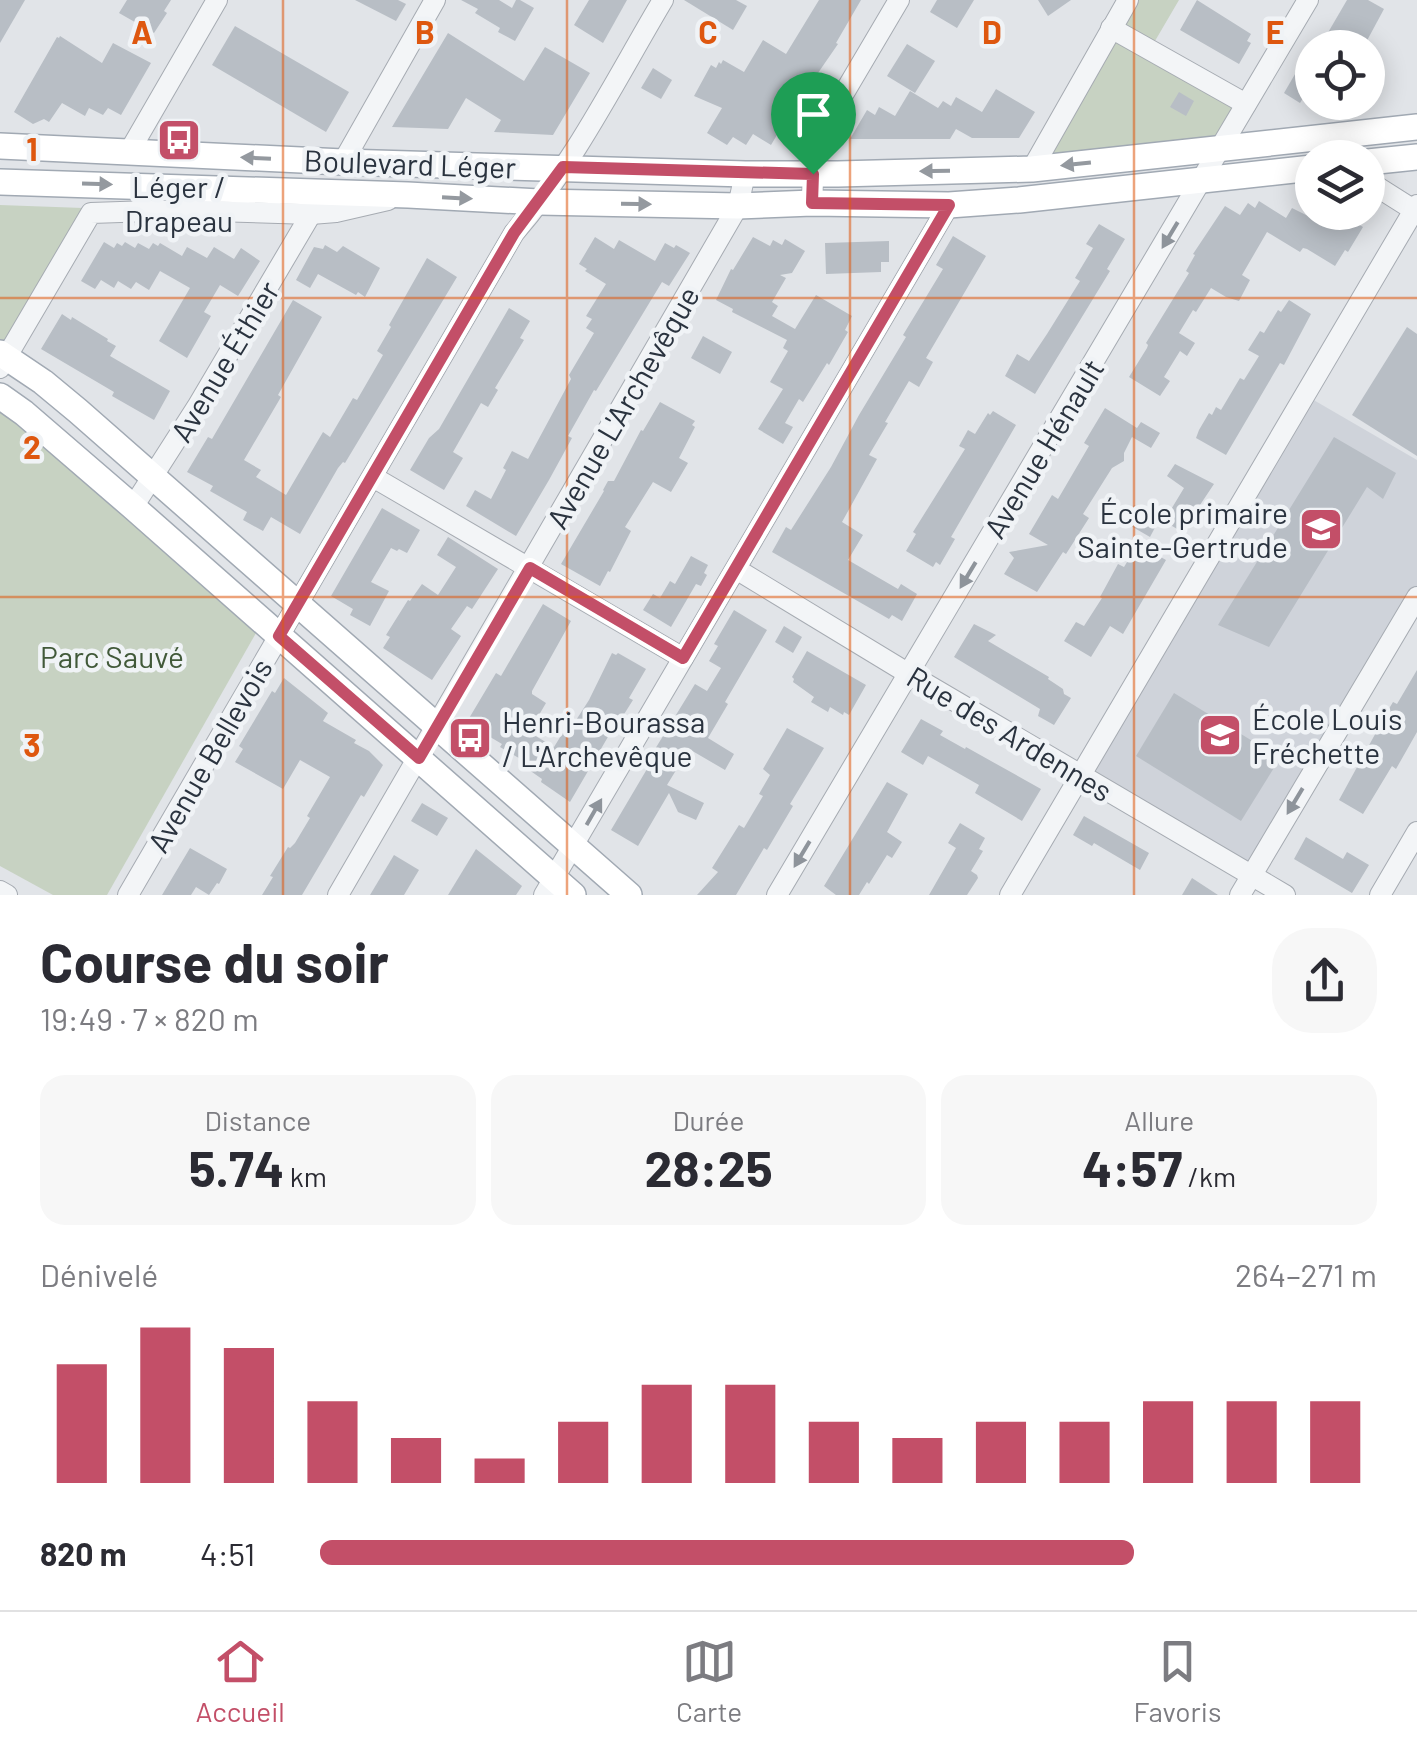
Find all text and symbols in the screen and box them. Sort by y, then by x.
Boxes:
text: A [131,12,153,50]
text: B [415,12,435,50]
text: C [698,12,718,50]
text: D [982,12,1002,50]
text: E [1266,12,1284,50]
map controls [1295,30,1385,230]
button: locate [1295,30,1385,120]
pin [771,72,856,175]
icon: arrive [786,87,841,142]
bus stop icon: Léger / Drapeau [156,117,202,163]
text: 1 [26,129,38,167]
button: layers [1295,140,1385,230]
street label: Boulevard Léger [303,141,517,185]
one-way arrow [239,149,271,165]
one-way arrow [1060,156,1092,172]
one-way arrow [918,164,950,180]
place label: Léger / Drapeau [125,168,233,238]
one-way arrow [82,177,114,193]
one-way arrow [442,190,474,206]
one-way arrow [621,197,653,213]
one-way arrow [1162,221,1179,249]
street label: Avenue Éthier [162,274,286,448]
street label: Avenue L'Archevêque [538,279,706,535]
street label: Avenue Hénault [975,352,1111,544]
text: 2 [23,427,41,465]
place label: École primaire Sainte-Gertrude [1077,494,1288,564]
school or university icon: École primaire Sainte-Gertrude [1298,506,1344,552]
one-way arrow [960,561,977,589]
park label: Parc Sauvé [40,638,184,674]
street label: Avenue Bellevois [139,652,279,858]
street label: Rue des Ardennes [901,658,1119,808]
place label: École Louis Fréchette [1252,700,1402,770]
place label: Henri-Bourassa / L'Archevêque [502,703,705,773]
school or university icon: École Louis Fréchette [1197,712,1243,758]
bus stop icon: Henri-Bourassa / L'Archevêque [447,715,493,761]
text: 3 [23,725,41,763]
one-way arrow [1287,787,1304,816]
one-way arrow [586,797,603,826]
one-way arrow [794,840,811,868]
text: Course du soir [40,928,389,994]
button: share [1272,928,1377,1033]
text: 19:49 · 7 × 820 m [40,999,259,1037]
text: Distance [204,1103,311,1137]
text: Durée [673,1103,744,1137]
text: Allure [1124,1103,1194,1137]
text: 5.74 [189,1137,284,1197]
text: 28:25 [644,1137,773,1197]
text: 4:57 [1082,1137,1182,1197]
text: km [284,1159,327,1193]
text: /km [1182,1159,1236,1193]
text: Dénivelé [40,1255,158,1293]
text: 264–271 m [1235,1255,1377,1293]
text: 820 m [40,1534,127,1572]
text: 4:51 [200,1534,255,1572]
tab: Accueil [196,1634,285,1728]
tab: Carte [676,1634,742,1728]
tab: Favoris [1133,1634,1221,1728]

